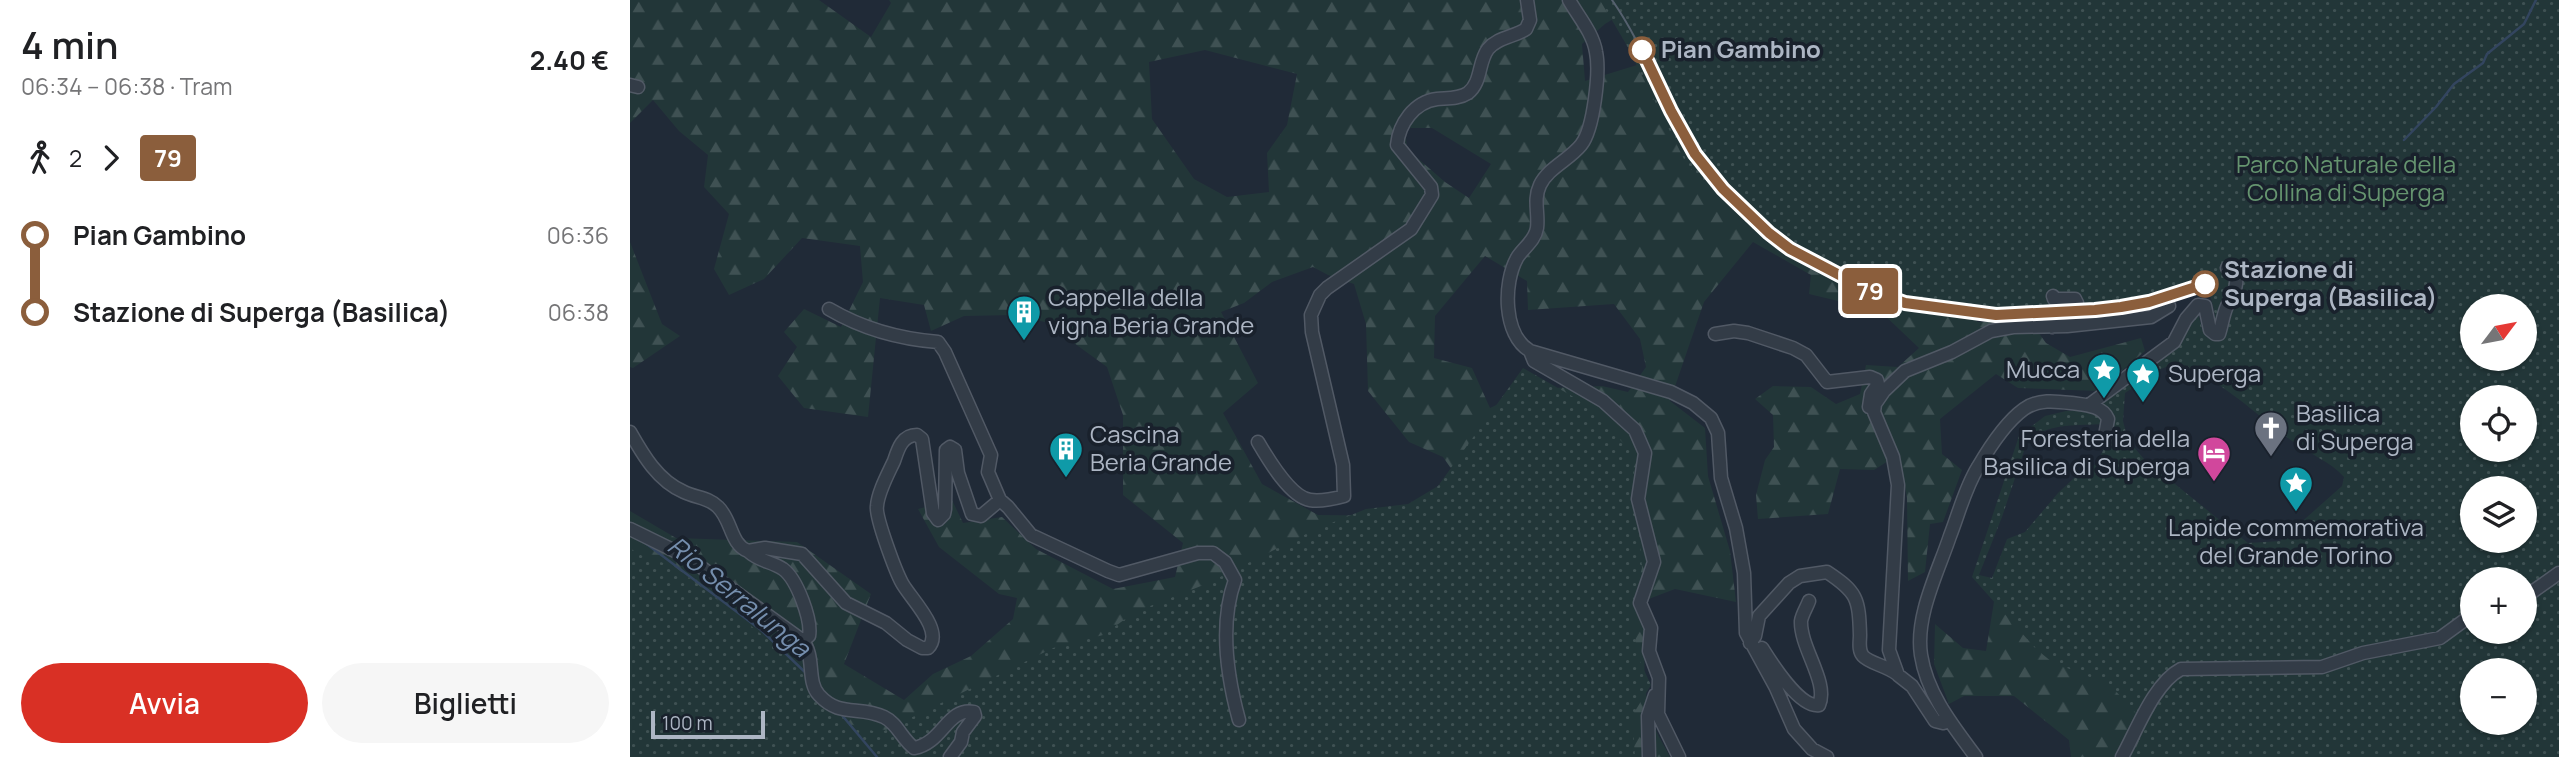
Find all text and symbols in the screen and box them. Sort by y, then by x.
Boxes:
text: 4 min [21,18,118,70]
place label: Pian Gambino [1661,32,1821,65]
marker: Pian Gambino [1629,37,1655,63]
text: 2.40 € [530,42,609,78]
text: 06:34 – 06:38 · Tram [21,70,232,102]
icon: walk [21,139,59,177]
icon: forward [92,139,130,177]
text: 79 [154,141,182,174]
text: 2 [69,142,82,174]
park label: Parco Naturale della Collina di Superga [2236,147,2456,208]
text: Pian Gambino [73,217,246,253]
text: 06:36 [547,219,609,251]
place label: Stazione di Superga (Basilica) [2224,252,2437,313]
line badge: 79 [1838,268,1902,314]
marker: Stazione di Superga (Basilica) [2192,271,2218,297]
text: 79 [1856,274,1884,307]
place label: Cappella della vigna Beria Grande [1048,280,1254,341]
building icon: Cappella della vigna Beria Grande [1005,293,1043,342]
text: Stazione di Superga (Basilica) [73,294,450,330]
north arrow [2460,294,2538,371]
map controls [2460,294,2537,735]
text: 06:38 [548,296,609,328]
place icon: Mucca [2085,351,2123,400]
place label: Mucca [2006,352,2080,385]
place icon: Superga [2124,355,2162,404]
place label: Superga [2168,356,2261,389]
button: locate [2460,385,2537,462]
place label: Basilica di Superga [2296,396,2414,457]
church icon: Basilica di Superga [2252,409,2290,458]
place label: Cascina Beria Grande [1090,417,1232,478]
place label: Foresteria della Basilica di Superga [1984,421,2190,482]
building icon: Cascina Beria Grande [1047,430,1085,479]
hotel icon: Foresteria della Basilica di Superga [2195,434,2233,483]
place icon: Lapide commemorativa del Grande Torino [2277,464,2315,513]
button: layers [2460,476,2537,553]
place label: Lapide commemorativa del Grande Torino [2168,510,2424,571]
water label: Rio Serralunga [661,528,820,666]
button: + [2460,567,2537,644]
button: − [2460,658,2537,735]
button: Avvia [21,663,308,743]
button: Biglietti [322,663,609,743]
scale bar [651,708,765,740]
text: 100 m [662,710,713,736]

